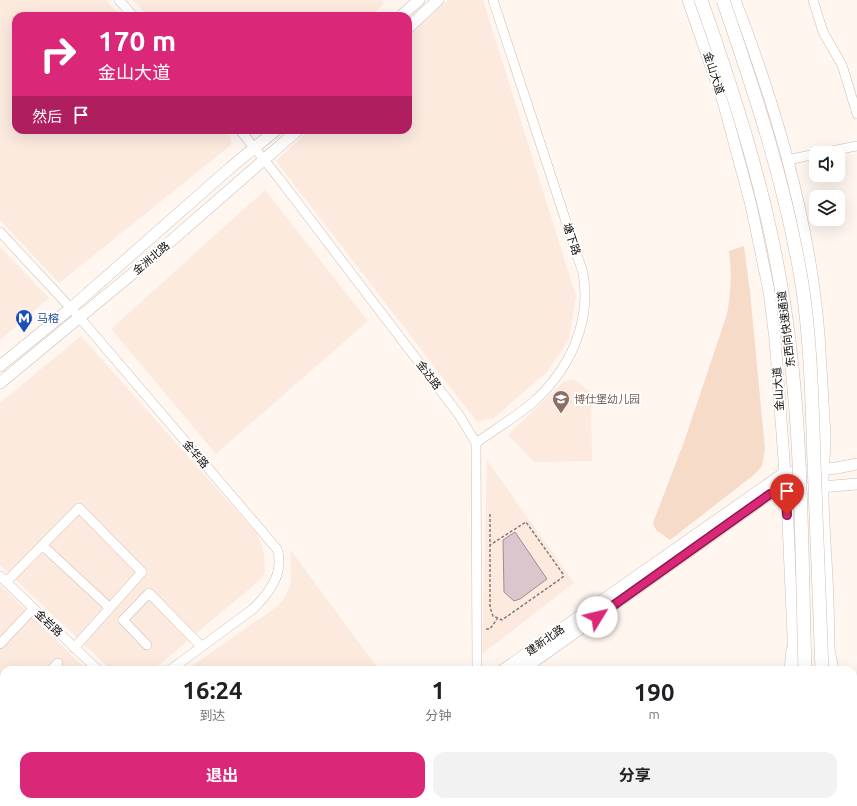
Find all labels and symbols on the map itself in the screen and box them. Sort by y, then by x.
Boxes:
street label: 金山大道 [701,50,727,96]
street label: 塘下路 [561,221,583,257]
street label: 金洲北路 [130,239,172,277]
street label: 东西向快速通道 [775,290,797,368]
metro station icon: 马榕 [14,308,34,333]
place label: 马榕 [37,312,59,324]
street label: 金达路 [414,358,444,392]
street label: 金山大道 [770,367,786,411]
school or university icon: 博仕堡幼儿园 [551,389,571,414]
place label: 博仕堡幼儿园 [574,393,640,405]
street label: 金华路 [181,438,211,470]
pin [770,474,804,515]
position arrow [576,596,618,638]
street label: 金岩路 [33,607,65,639]
street label: 建新北路 [524,622,566,658]

